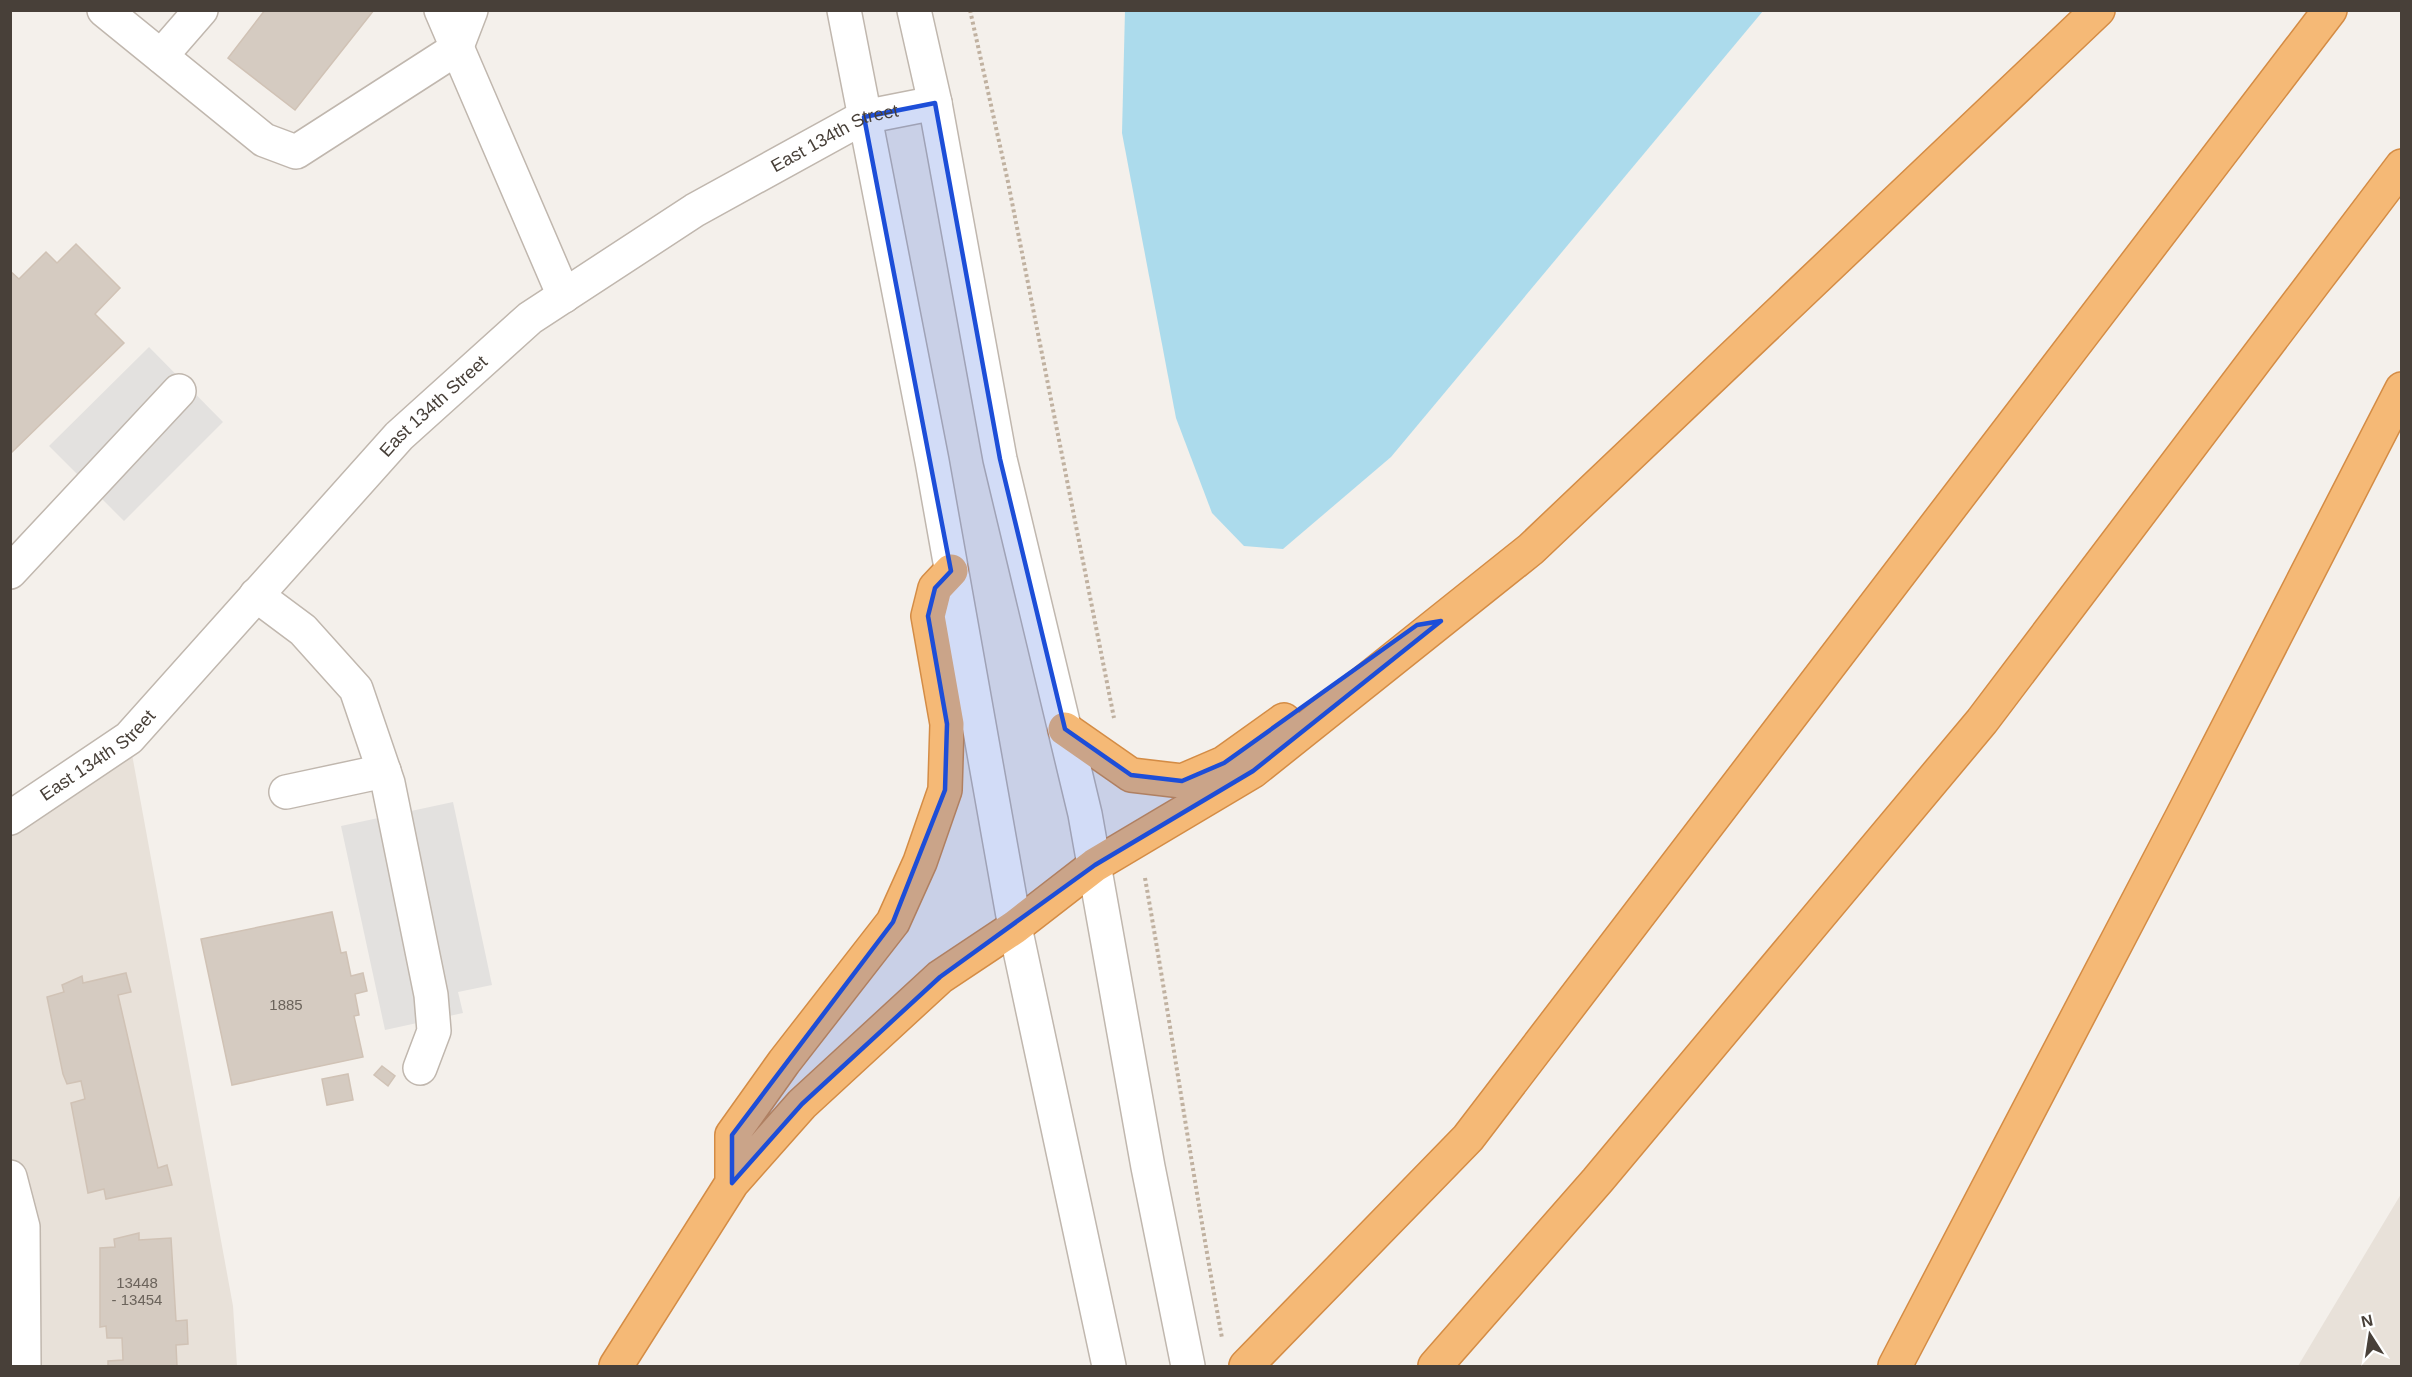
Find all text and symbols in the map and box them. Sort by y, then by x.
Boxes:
street label: East 134th Street [768,100,900,176]
street label: East 134th Street [375,352,491,461]
street label: East 134th Street [36,706,159,805]
house number: 1885 [269,996,303,1013]
house number: 13448 - 13454 [112,1274,162,1308]
north arrow [2340,1305,2400,1365]
text: N [2360,1311,2374,1330]

